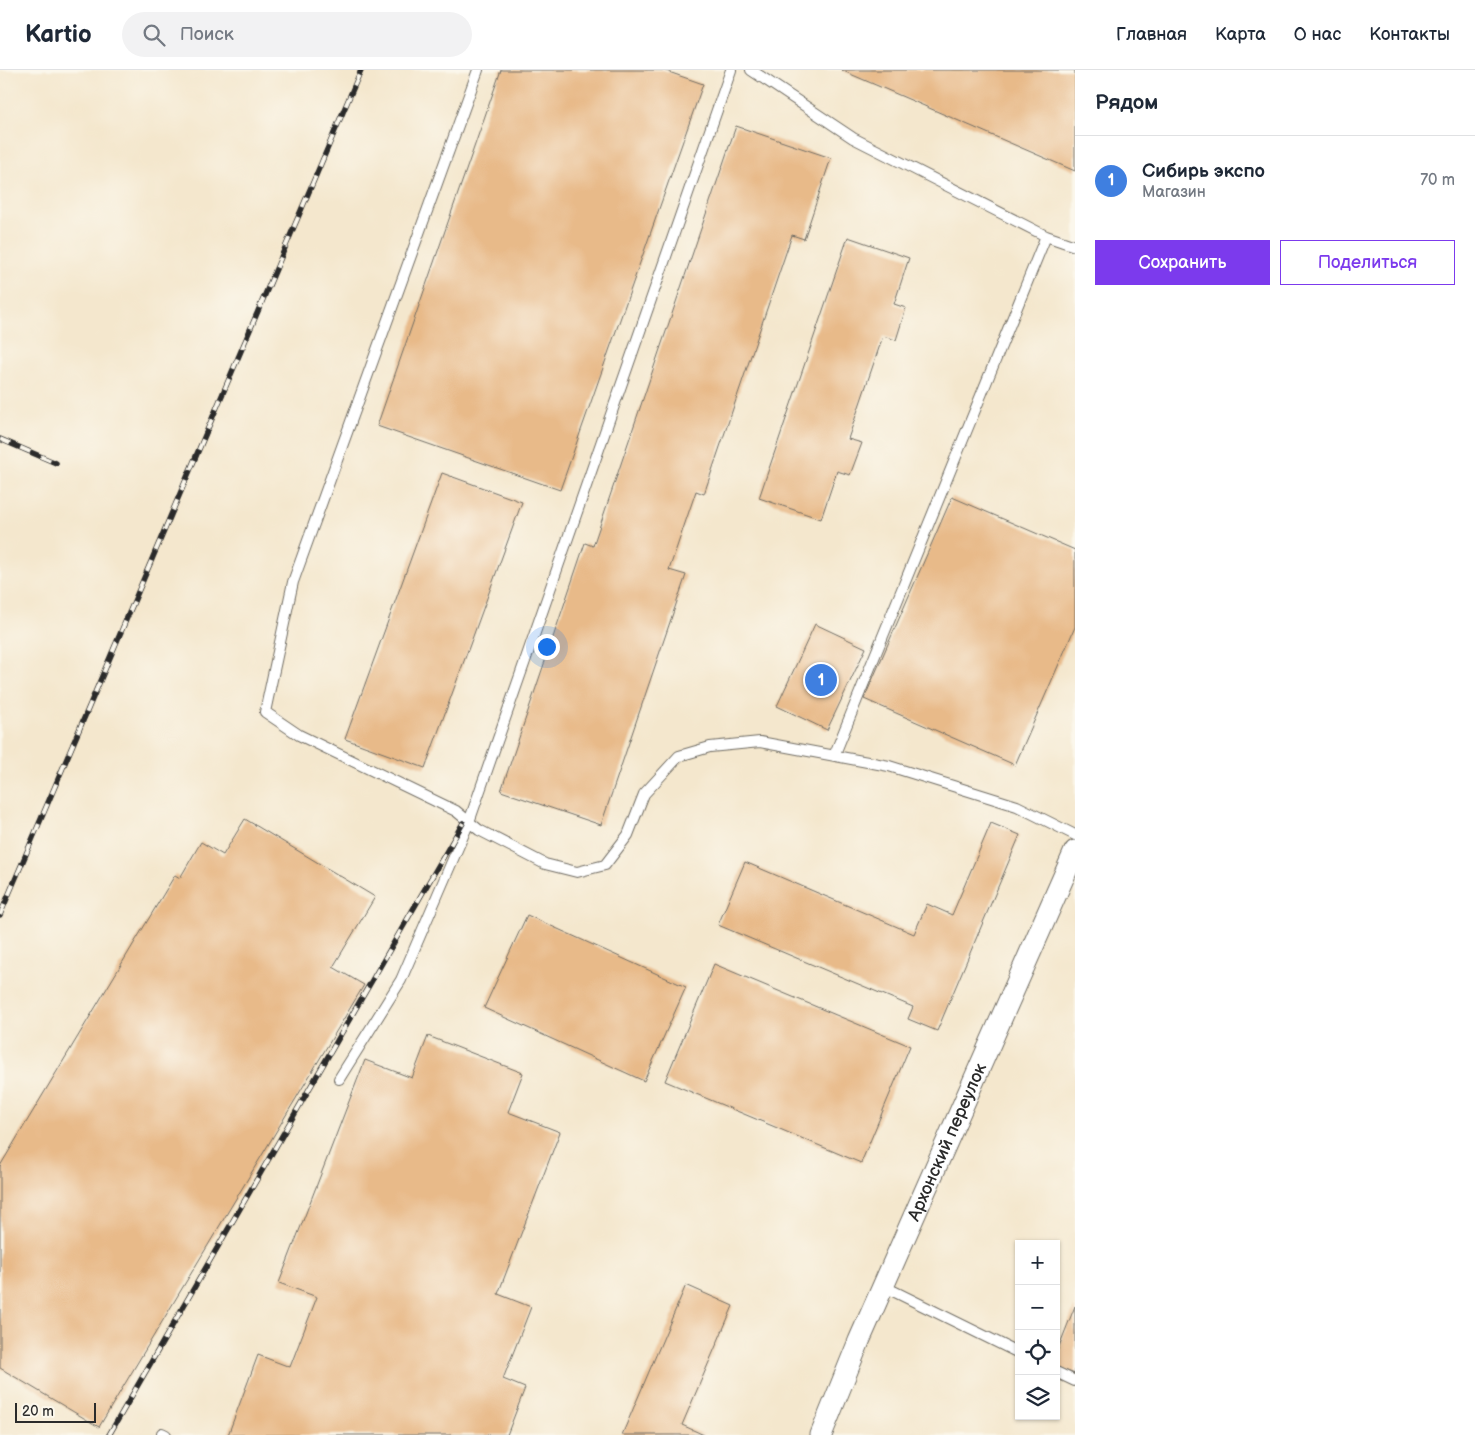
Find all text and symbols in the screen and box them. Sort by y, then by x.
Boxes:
search box [122,12,472,57]
text: Kartio [25,20,92,49]
icon: search [140,21,168,49]
text: Поиск [180,23,234,46]
text: Главная [1116,24,1187,45]
text: Карта [1215,24,1266,45]
text: О нас [1294,24,1341,45]
text: Контакты [1369,24,1450,45]
text: Рядом [1095,90,1158,115]
text: Сибирь экспо [1142,160,1265,183]
text: 1 [1108,171,1114,190]
text: 70 m [1420,171,1455,190]
text: Магазин [1142,183,1206,202]
button: Сохранить [1095,240,1270,285]
button: Поделиться [1280,240,1455,285]
your location [534,634,560,660]
pin: 1 [805,661,837,699]
street label: Архонский переулок [903,1060,991,1225]
map controls [1015,1240,1060,1420]
button: + [1015,1240,1060,1285]
button: − [1015,1285,1060,1330]
button: locate [1015,1330,1060,1375]
button: layers [1015,1375,1060,1420]
scale bar [15,1400,96,1423]
text: 20 m [22,1403,54,1420]

